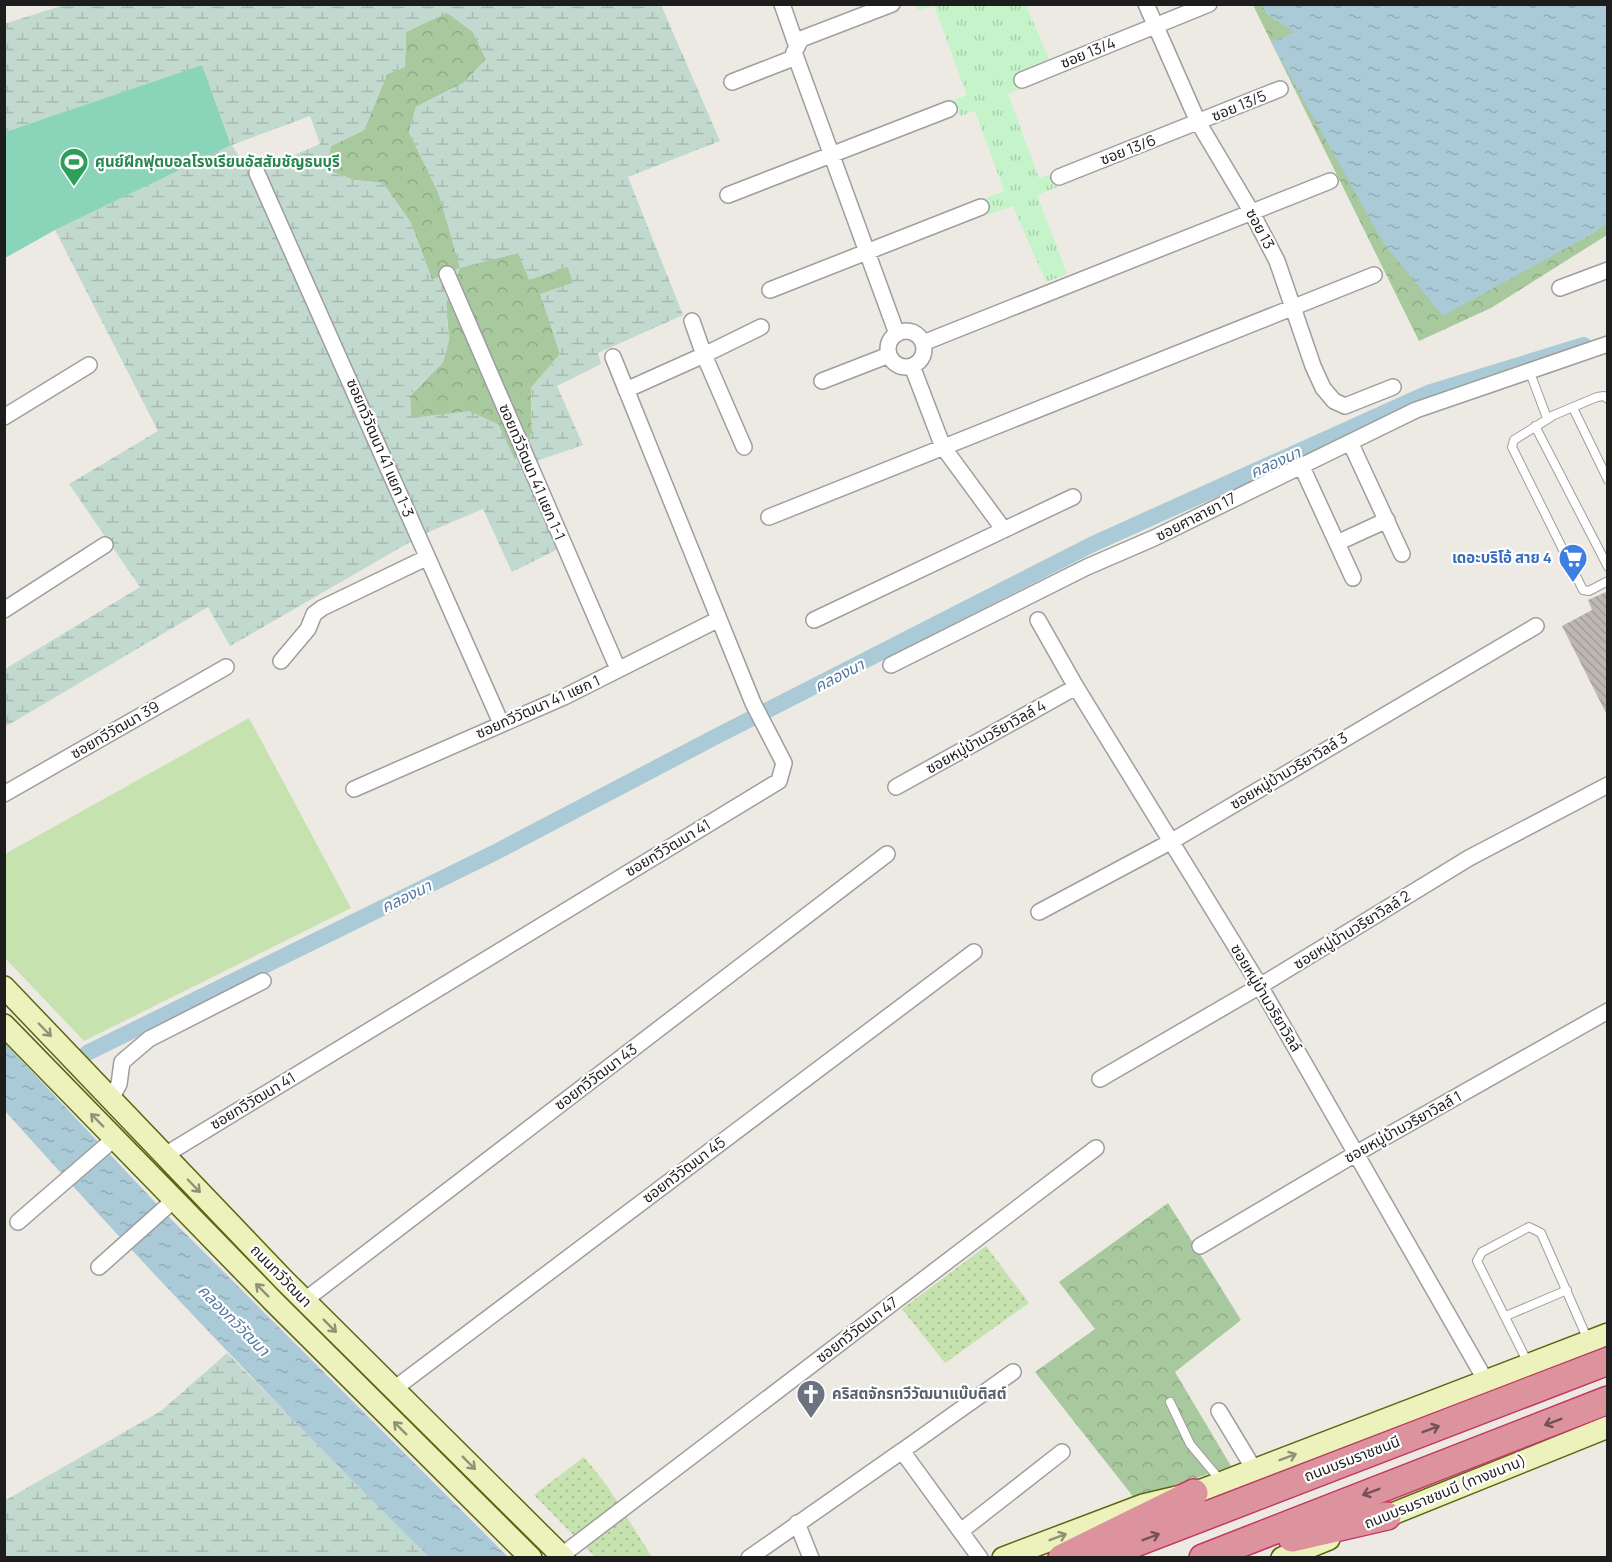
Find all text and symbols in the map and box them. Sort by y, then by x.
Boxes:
street label: ซอย 13/4 [1057,32,1119,73]
street label: ซอย 13/5 [1208,85,1269,126]
street label: ซอย 13/6 [1097,129,1159,170]
sports icon: ศูนย์ฝึกฟุตบอลโรงเรียนอัสสัมชัญธนบุรี [58,146,90,188]
place label: ศูนย์ฝึกฟุตบอลโรงเรียนอัสสัมชัญธนบุรี [95,151,340,172]
street label: ซอย 13 [1241,205,1280,253]
street label: ซอยทวีวัฒนา 41 แยก 1-3 [342,375,419,520]
street label: ซอยทวีวัฒนา 41 แยก 1-1 [494,400,571,543]
water label: คลองนา [1246,441,1305,483]
street label: ซอยศาลายา 17 [1152,487,1239,546]
supermarket icon: เดอะบริโอ้ สาย 4 [1557,542,1589,584]
place label: เดอะบริโอ้ สาย 4 [1452,547,1552,568]
water label: คลองนา [810,652,869,697]
street label: ซอยทวีวัฒนา 41 แยก 1 [472,670,603,743]
street label: ซอยหมู่บ้านวริยาวิลล์ 4 [922,695,1050,778]
street label: ซอยทวีวัฒนา 39 [67,696,163,763]
street label: ซอยหมู่บ้านวริยาวิลล์ 3 [1226,727,1351,814]
street label: ซอยทวีวัฒนา 41 [621,814,714,881]
water label: คลองนา [377,874,436,918]
street label: ซอยหมู่บ้านวริยาวิลล์ 2 [1289,885,1414,974]
street label: ซอยหมู่บ้านวริยาวิลล์ [1226,940,1307,1056]
one-way arrow [38,1022,52,1037]
street label: ซอยทวีวัฒนา 43 [550,1039,641,1115]
street label: ซอยทวีวัฒนา 41 [206,1067,299,1134]
street label: ซอยหมู่บ้านวริยาวิลล์ 1 [1340,1086,1465,1168]
one-way arrow [90,1112,104,1127]
street label: ซอยทวีวัฒนา 45 [638,1131,730,1208]
one-way arrow [187,1178,202,1193]
street label: ถนนทวีวัฒนา [246,1240,317,1312]
water label: คลองทวีวัฒนา [193,1279,276,1362]
one-way arrow [254,1282,269,1297]
street label: ซอยทวีวัฒนา 47 [811,1292,902,1367]
one-way arrow [323,1318,338,1333]
church icon: คริสตจักรทวีวัฒนาแบ๊บติสต์ [795,1378,827,1420]
place label: คริสตจักรทวีวัฒนาแบ๊บติสต์ [832,1383,1006,1404]
one-way arrow [1544,1417,1563,1428]
one-way arrow [392,1420,407,1435]
one-way arrow [1421,1423,1439,1434]
street label: ถนนบรมราชชนนี [1301,1431,1403,1486]
street label: ถนนบรมราชชนนี (ทางขนาน) [1361,1449,1529,1534]
one-way arrow [1278,1450,1297,1461]
one-way arrow [461,1455,476,1470]
one-way arrow [1362,1487,1381,1498]
one-way arrow [1141,1530,1159,1541]
one-way arrow [1048,1531,1067,1542]

